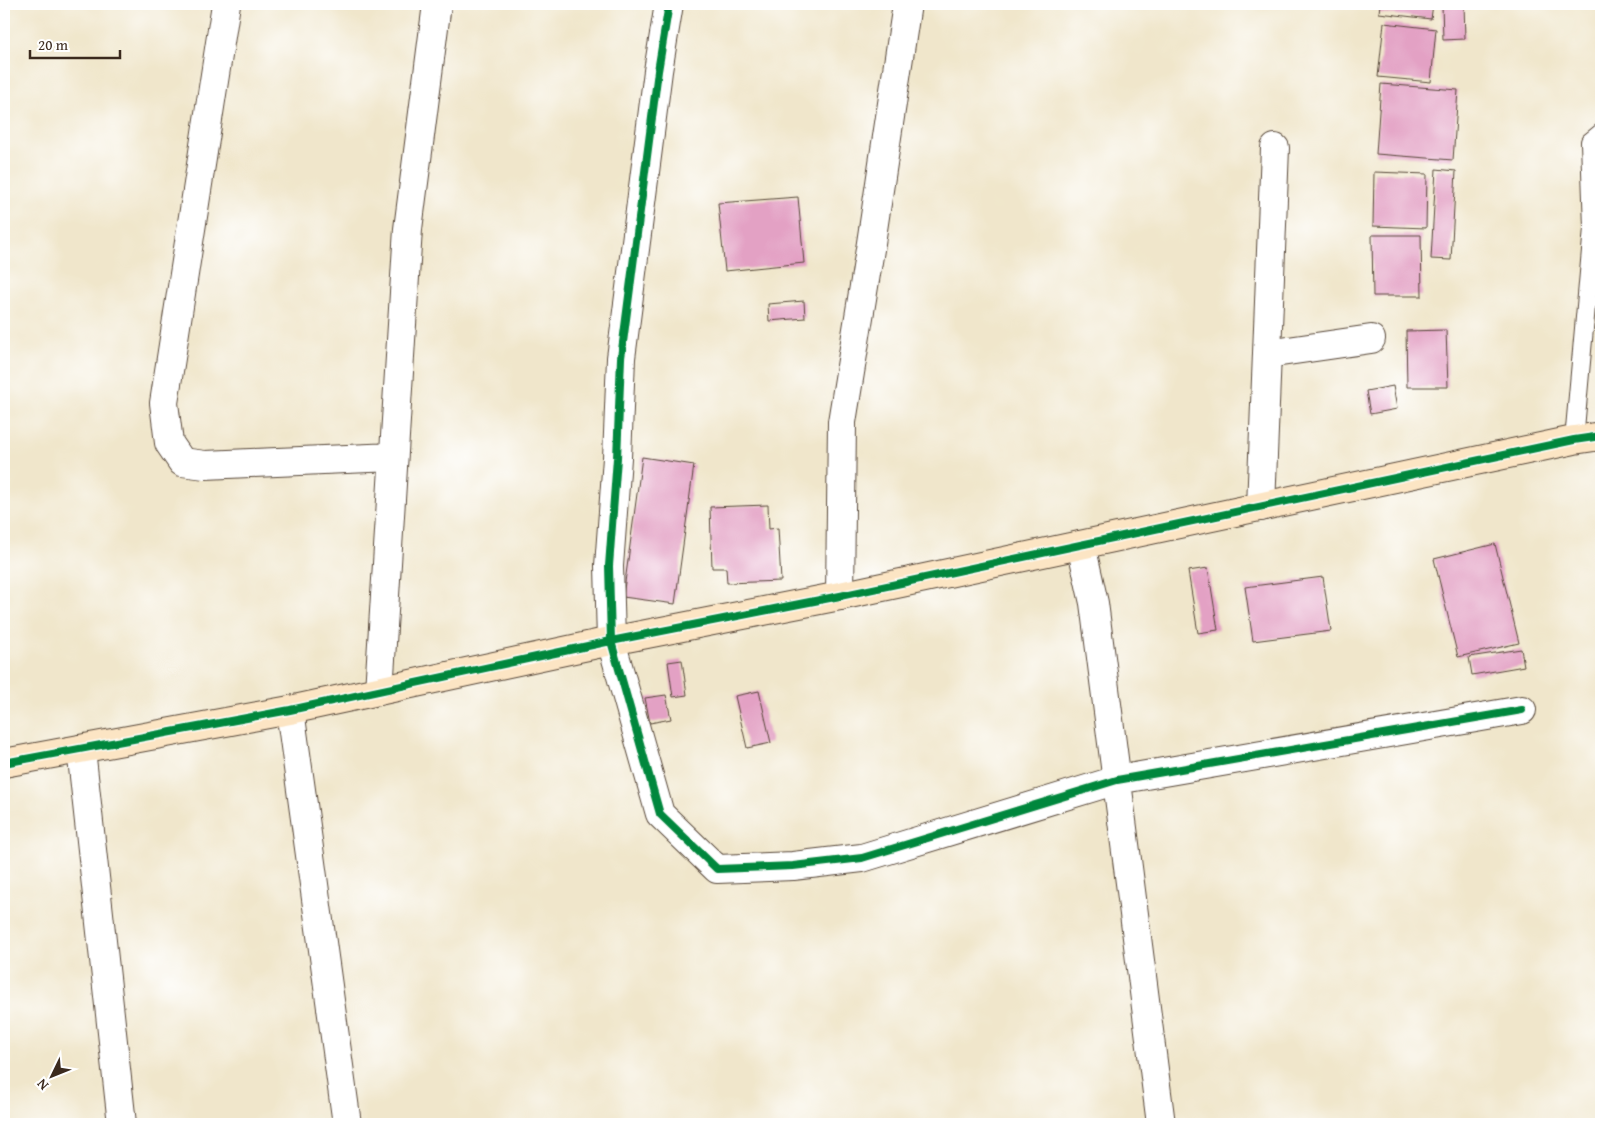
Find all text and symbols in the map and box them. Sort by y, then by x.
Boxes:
scale bar [30,28,120,60]
text: 20 m [38,34,69,55]
north arrow [28,1050,78,1100]
text: N [32,1074,53,1095]

